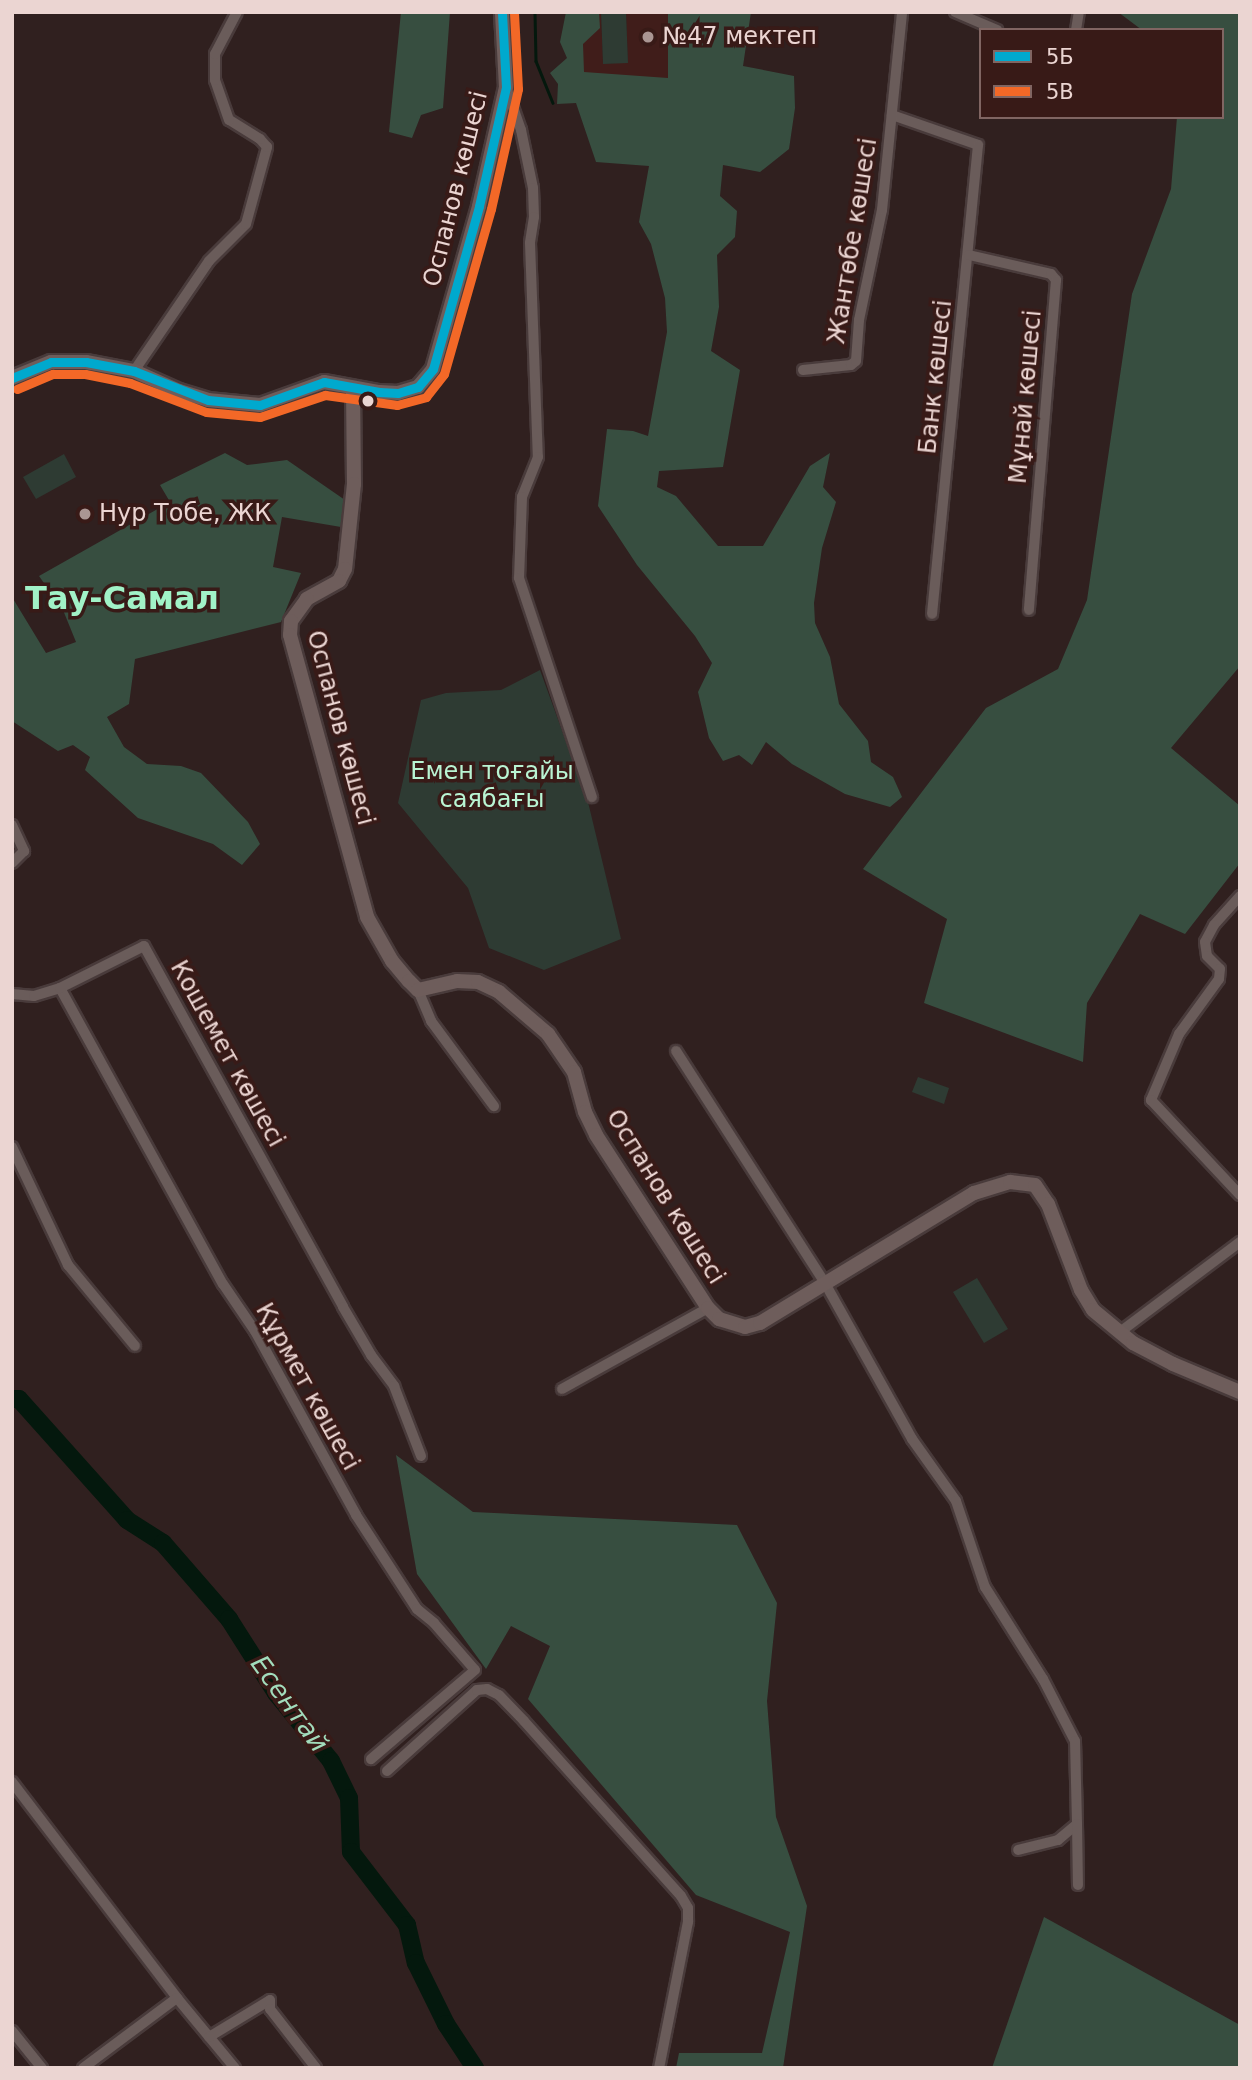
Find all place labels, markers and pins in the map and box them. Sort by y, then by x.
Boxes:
place label: №47 мектеп [662,23,817,51]
marker: №47 мектеп [640,29,656,45]
unlabelled marker [361,394,375,408]
place label: Нур Тобе, ЖК [99,500,271,528]
marker: Нур Тобе, ЖК [77,506,93,522]

